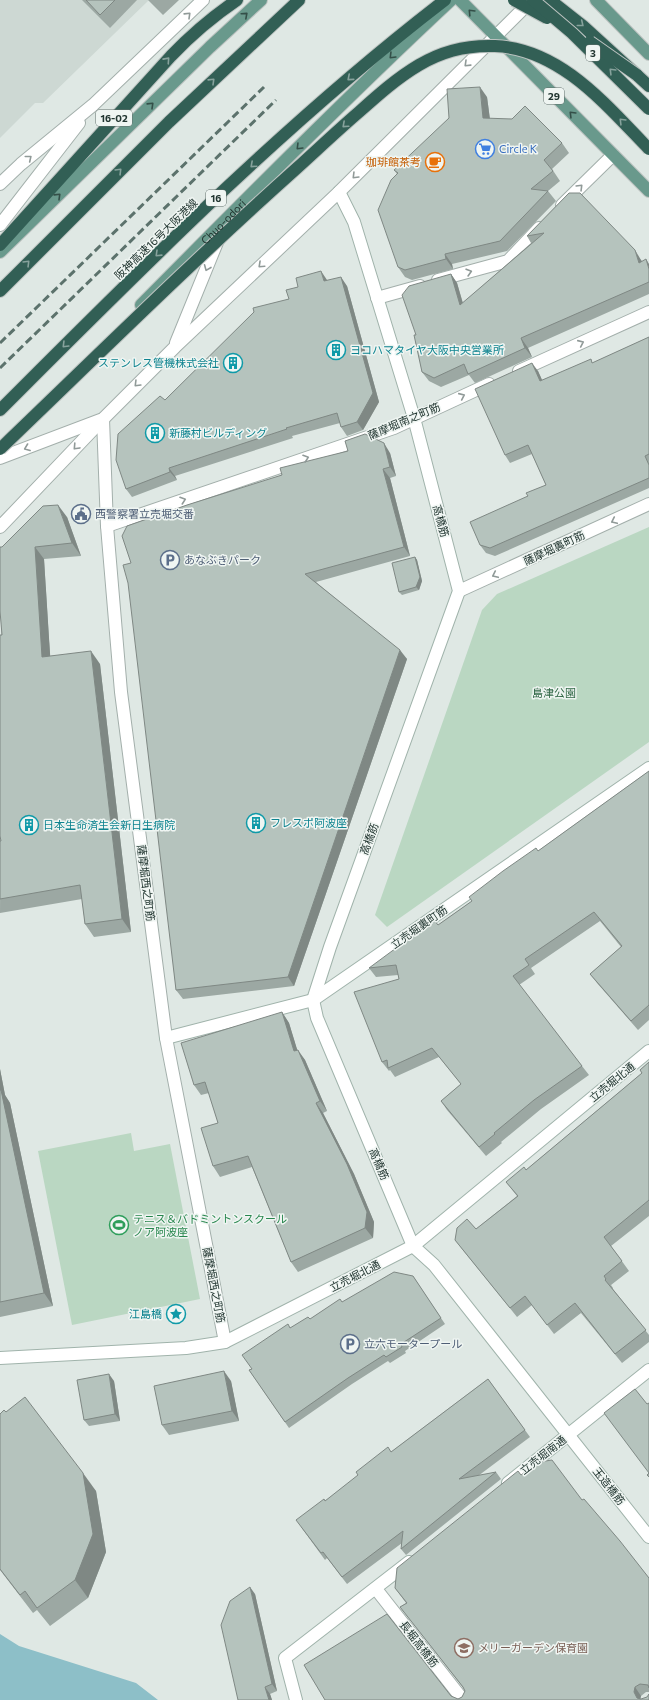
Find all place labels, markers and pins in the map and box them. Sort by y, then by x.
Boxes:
supermarket icon: Circle K [474,138,496,160]
place label: Circle K [499,142,538,155]
cafe icon: 珈琲館茶考 [424,151,446,173]
place label: 珈琲館茶考 [366,155,421,168]
building icon: ヨコハマタイヤ大阪中央営業所 [325,339,347,361]
place label: ヨコハマタイヤ大阪中央営業所 [350,343,505,356]
building icon: ステンレス管機株式会社 [222,352,244,374]
place label: ステンレス管機株式会社 [98,356,219,369]
building icon: 新藤村ビルディング [144,422,166,444]
place label: 新藤村ビルディング [169,426,267,439]
public building icon: 西警察署立売堀交番 [70,503,92,525]
place label: 西警察署立売堀交番 [95,507,194,520]
parking icon: あなぶきパーク [159,549,181,571]
place label: あなぶきパーク [184,553,261,566]
building icon: フレスポ阿波座 [245,812,267,834]
building icon: 日本生命済生会新日生病院 [18,814,40,836]
place label: フレスポ阿波座 [270,816,347,829]
place label: 日本生命済生会新日生病院 [43,818,175,831]
place label: テニス＆バドミントンスクール ノア阿波座 [133,1212,287,1238]
sports icon: テニス＆バドミントンスクール ノア阿波座 [108,1214,130,1236]
place icon: 江島橋 [165,1303,187,1325]
place label: 江島橋 [129,1307,162,1320]
parking icon: 立六モータープール [339,1333,361,1355]
place label: 立六モータープール [364,1337,462,1350]
school or university icon: メリーガーデン保育園 [453,1637,475,1659]
place label: メリーガーデン保育園 [478,1641,588,1654]

